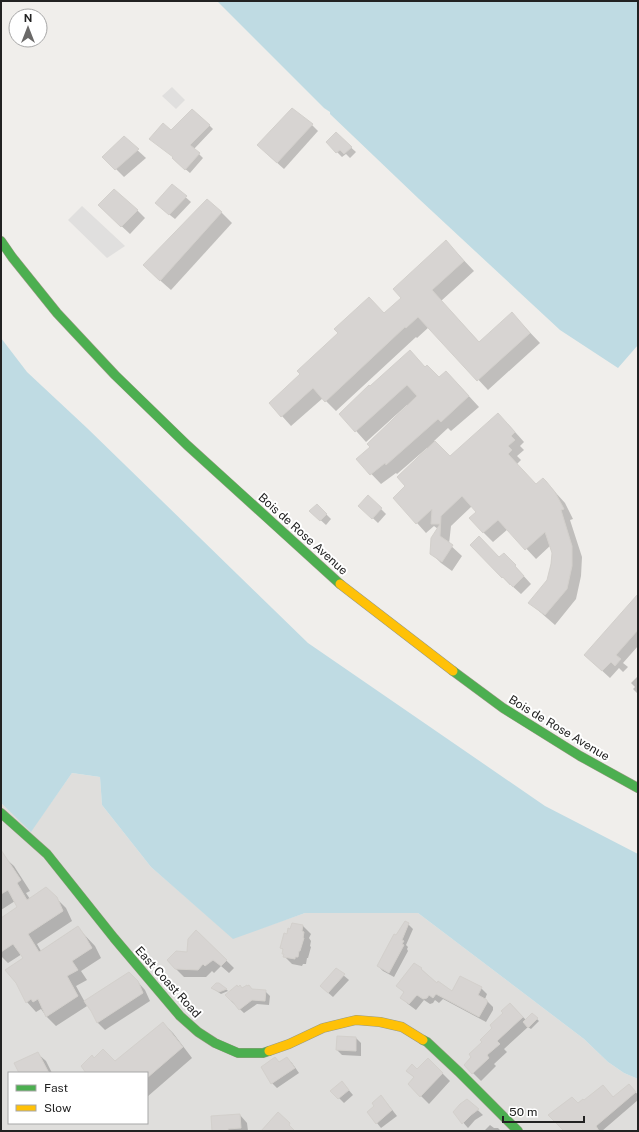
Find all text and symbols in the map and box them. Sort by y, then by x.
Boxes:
north arrow [8,8,48,48]
text: N [24,12,32,24]
street label: Bois de Rose Avenue [256,490,351,578]
street label: Bois de Rose Avenue [506,692,612,764]
street label: East Coast Road [132,944,204,1020]
legend [8,1072,148,1124]
text: Fast [44,1081,69,1095]
scale bar [503,1098,584,1124]
text: Slow [44,1101,72,1115]
text: 50 m [509,1105,537,1119]

